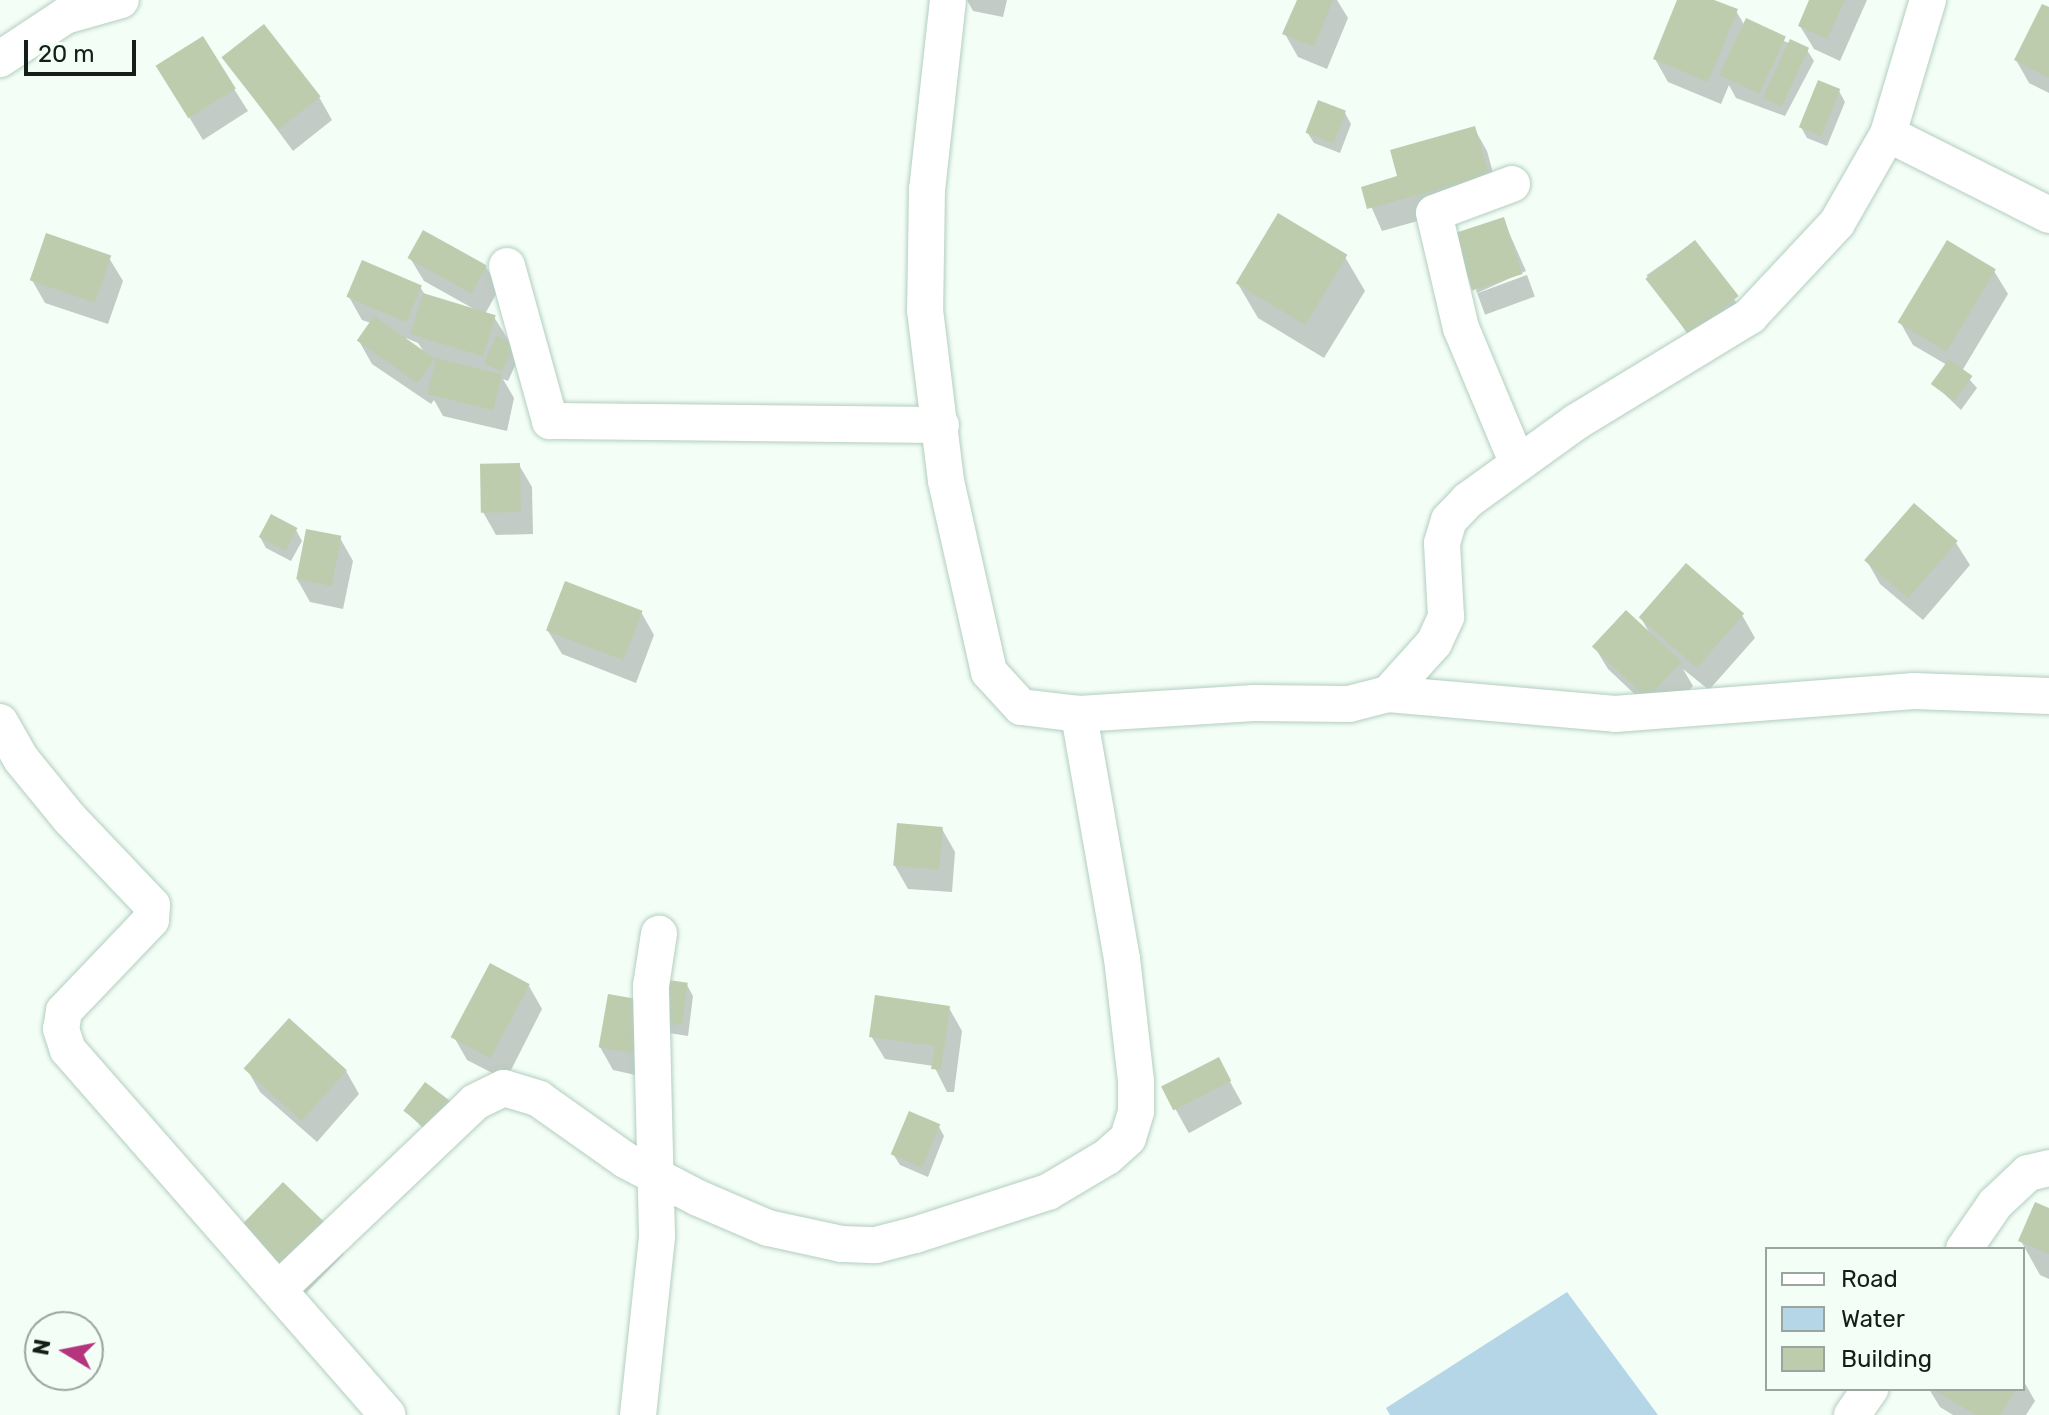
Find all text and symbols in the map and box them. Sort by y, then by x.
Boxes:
scale bar [28,24,140,74]
text: 20 m [38,40,95,68]
legend [1765,1247,2025,1391]
text: Road [1841,1265,1898,1293]
text: Water [1841,1305,1905,1333]
north arrow [24,1311,104,1391]
text: N [27,1337,57,1357]
text: Building [1841,1345,1932,1373]

